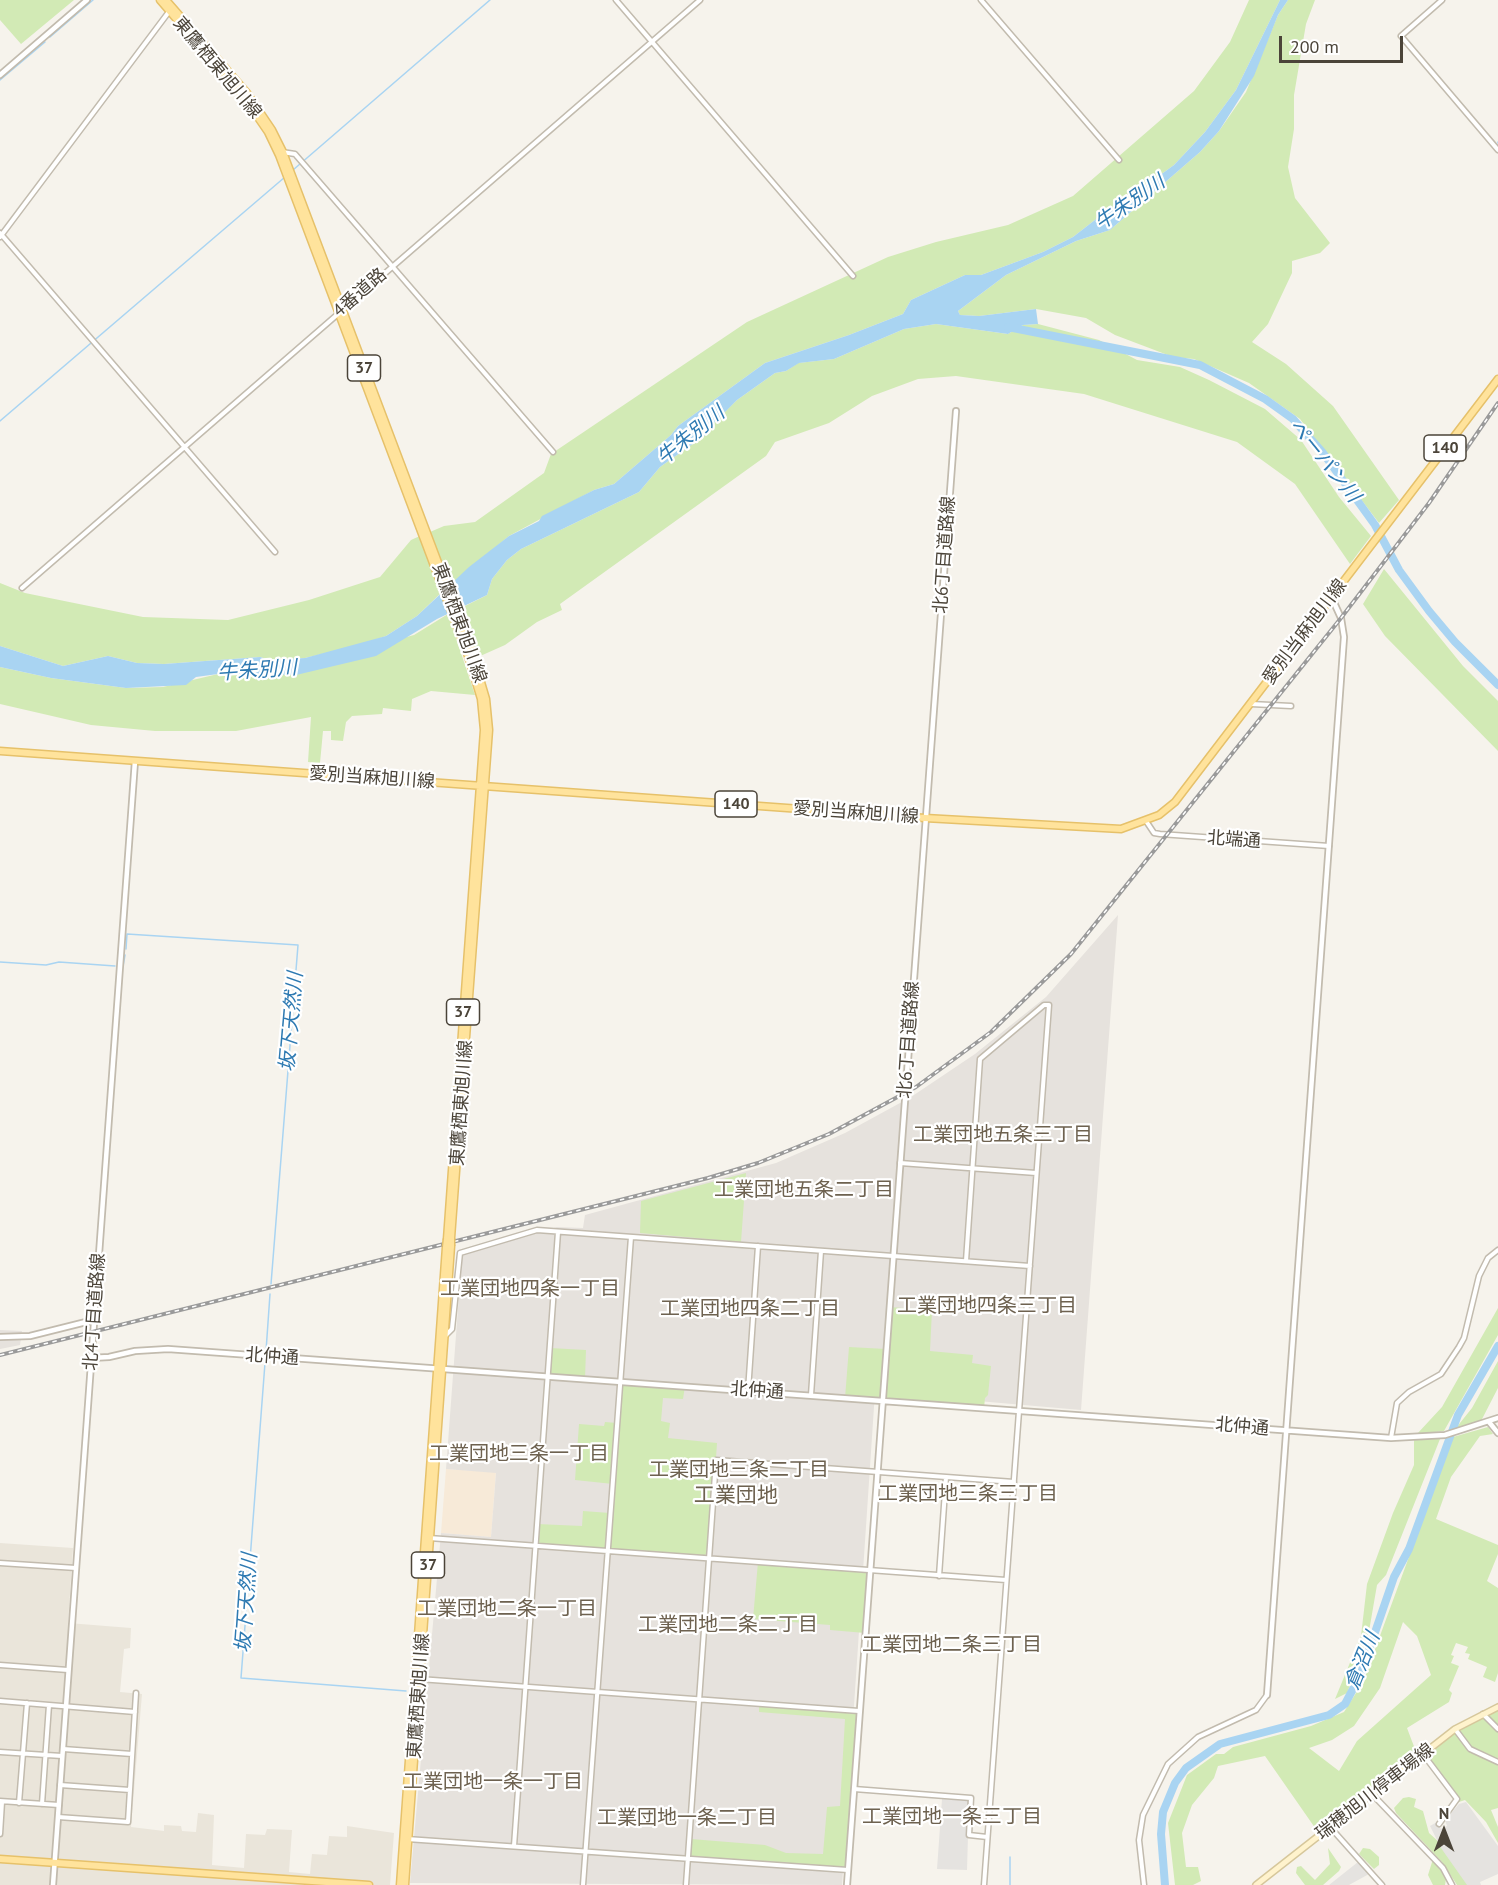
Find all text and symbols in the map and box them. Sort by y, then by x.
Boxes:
street label: 東鷹栖東旭川線 [168,13,266,123]
scale bar [1282,24,1406,62]
text: 200 m [1290,35,1339,58]
water label: 牛朱別川 [1090,170,1170,236]
street label: 4番道路 [329,264,391,322]
road number: 37 [348,355,380,381]
water label: 牛朱別川 [652,402,730,470]
water label: ペーパン川 [1283,415,1365,507]
road number: 140 [1424,435,1466,461]
street label: 北6丁目道路線 [930,495,960,615]
street label: 東鷹栖東旭川線 [427,560,491,686]
street label: 愛別当麻旭川線 [1258,575,1352,689]
water label: 牛朱別川 [216,656,298,686]
street label: 愛別当麻旭川線 [308,763,436,793]
road number: 140 [715,791,757,817]
street label: 愛別当麻旭川線 [792,798,920,828]
street label: 北端通 [1206,827,1262,853]
water label: 坂下天然川 [276,971,308,1073]
street label: 北6丁目道路線 [894,980,924,1100]
road number: 37 [446,999,480,1025]
street label: 東鷹栖東旭川線 [447,1039,477,1167]
district label: 工業団地五条三丁目 [913,1123,1093,1147]
district label: 工業団地五条二丁目 [714,1178,894,1202]
street label: 北4丁目道路線 [80,1252,110,1372]
district label: 工業団地四条一丁目 [440,1277,620,1301]
district label: 工業団地四条三丁目 [897,1294,1077,1318]
district label: 工業団地四条二丁目 [660,1297,840,1321]
street label: 北仲通 [244,1344,300,1370]
street label: 北仲通 [729,1378,785,1404]
street label: 北仲通 [1214,1414,1270,1440]
district label: 工業団地三条一丁目 [429,1442,609,1466]
district label: 工業団地三条二丁目 [649,1458,829,1482]
district label: 工業団地三条三丁目 [878,1482,1058,1506]
district label: 工業団地 [694,1483,778,1509]
water label: 坂下天然川 [232,1552,262,1654]
road number: 37 [412,1552,444,1578]
district label: 工業団地二条一丁目 [417,1597,597,1621]
district label: 工業団地二条二丁目 [638,1613,818,1637]
water label: 倉沼川 [1341,1629,1385,1693]
street label: 東鷹栖東旭川線 [404,1632,434,1760]
district label: 工業団地二条三丁目 [862,1633,1042,1657]
street label: 瑞穂旭川停車場線 [1312,1739,1438,1845]
district label: 工業団地一条一丁目 [403,1770,583,1794]
north arrow [1414,1801,1474,1861]
text: N [1439,1803,1449,1823]
district label: 工業団地一条三丁目 [862,1805,1042,1829]
district label: 工業団地一条二丁目 [597,1806,777,1830]

